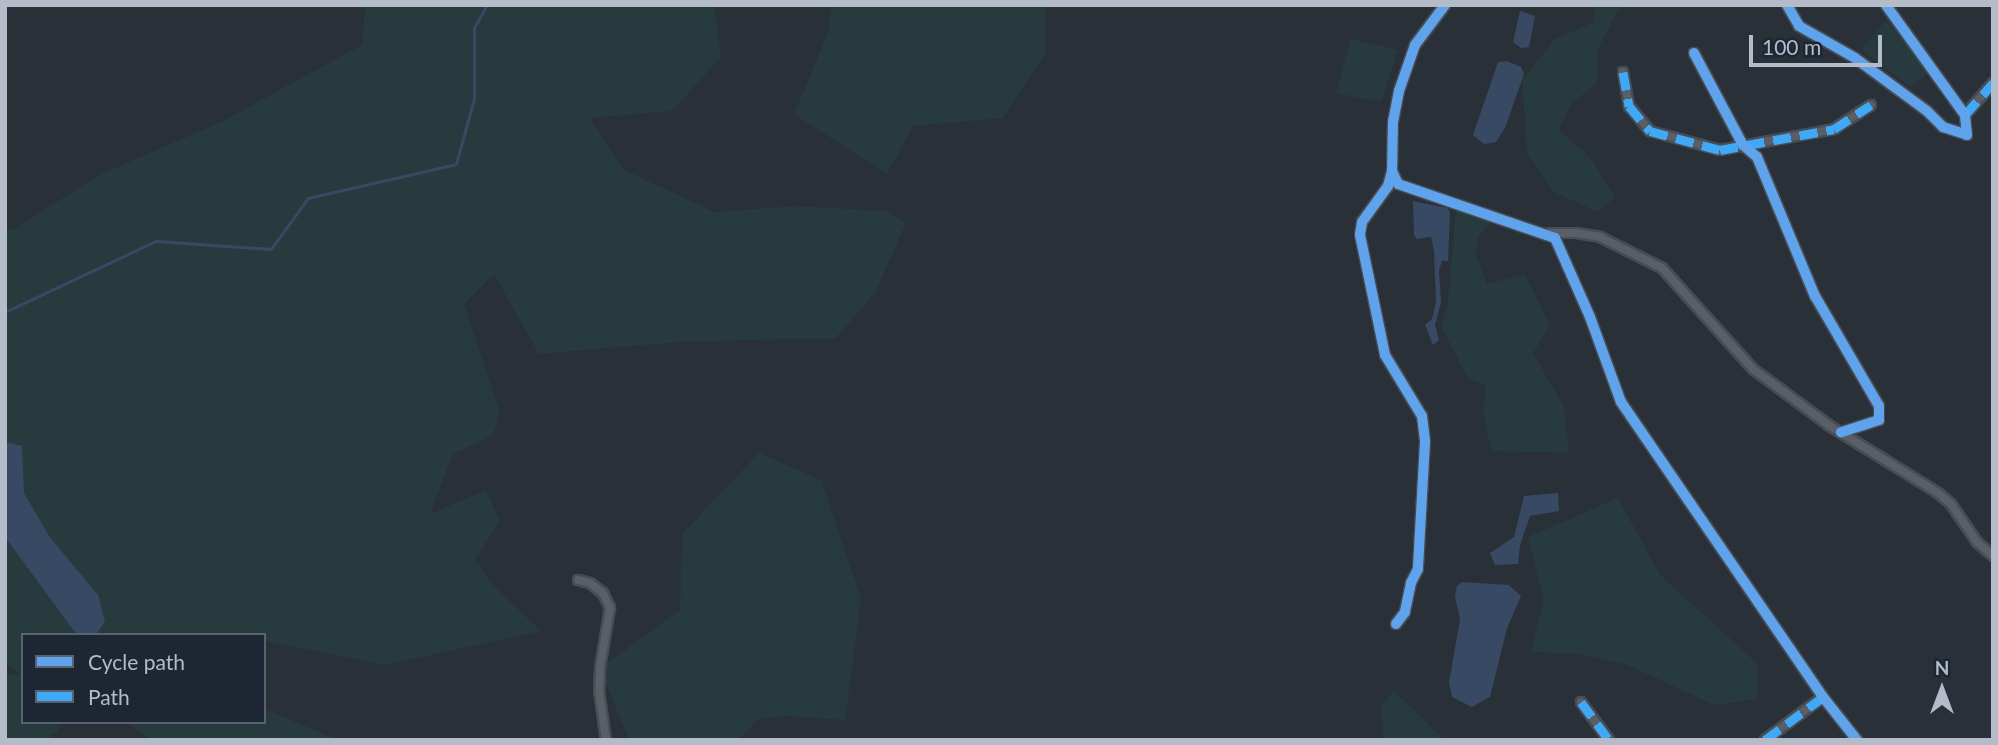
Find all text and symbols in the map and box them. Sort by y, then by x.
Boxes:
scale bar [1753,21,1886,65]
text: 100 m [1762,34,1821,59]
legend [21,633,266,724]
text: Cycle path [88,649,185,674]
north arrow [1907,654,1977,724]
text: N [1935,656,1949,679]
text: Path [88,684,130,709]

